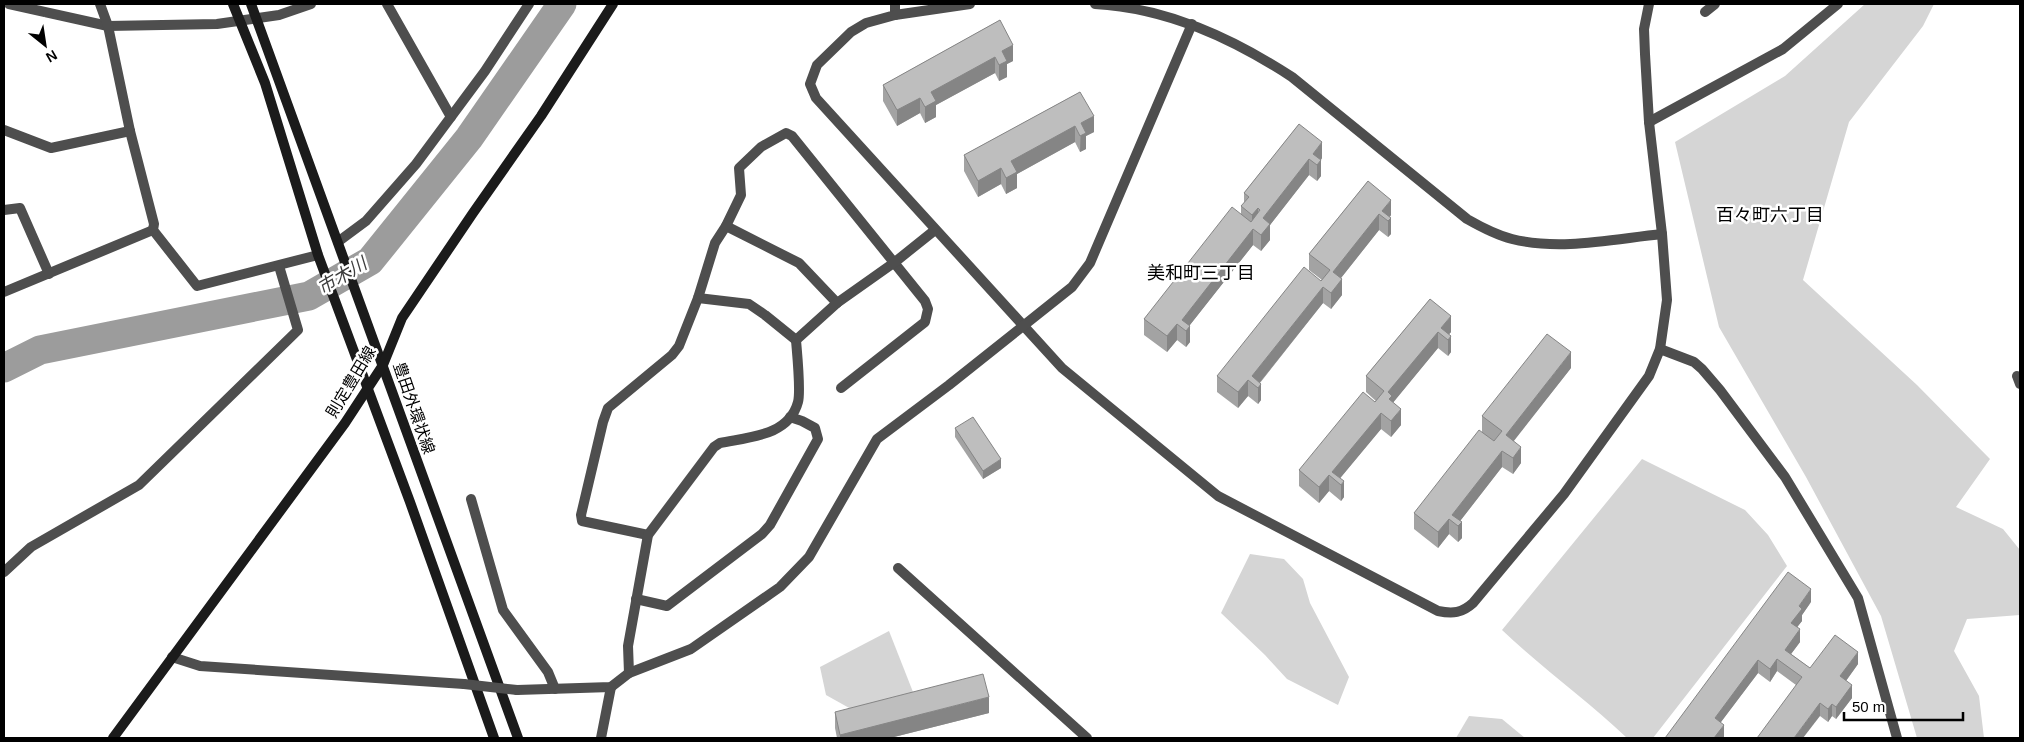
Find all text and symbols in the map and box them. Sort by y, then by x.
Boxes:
north arrow [20,20,70,70]
text: N [43,47,60,66]
district label: 百々町六丁目 [1716,205,1824,225]
water label: 市木川 [314,252,372,298]
district label: 美和町三丁目 [1147,263,1255,283]
street label: 則定豊田線 [323,343,379,421]
street label: 豊田外環状線 [390,360,438,456]
scale bar [1844,690,1963,722]
text: 50 m [1852,698,1885,715]

